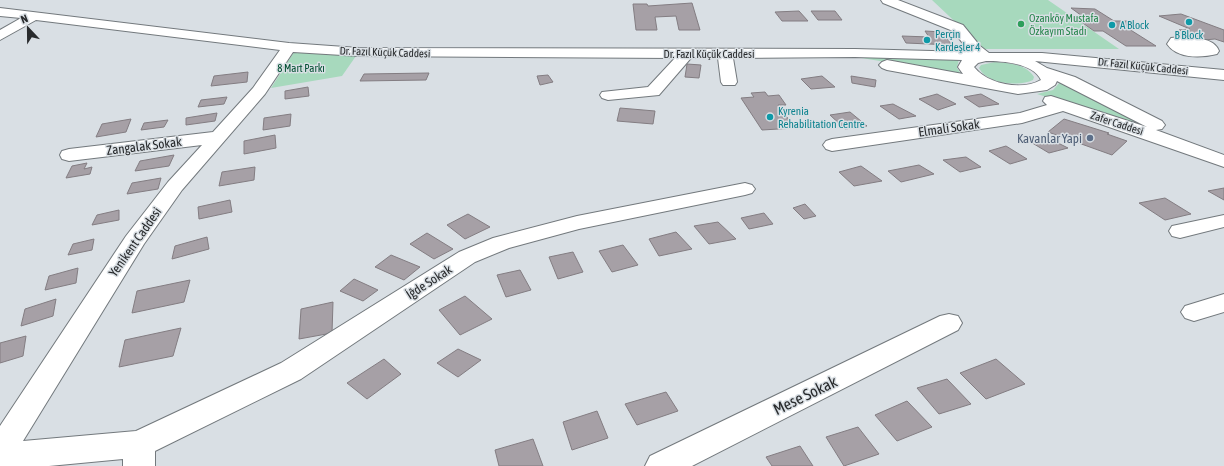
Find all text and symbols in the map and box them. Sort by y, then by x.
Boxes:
north arrow [8,8,48,48]
text: N [19,12,30,26]
place label: Ozanköy Mustafa Özkayım Stadı [1029,12,1099,37]
marker: B Block [1184,17,1194,27]
marker: Ozanköy Mustafa Özkayım Stadı [1016,19,1026,29]
place label: A Block [1120,19,1149,31]
marker: A Block [1107,20,1117,30]
place label: Perçin Kardeşler 4 [935,28,980,53]
place label: B Block [1175,29,1204,41]
marker: Perçin Kardeşler 4 [922,35,932,45]
street label: Dr. Fazıl Küçük Caddesi [339,44,431,60]
street label: Dr. Fazıl Küçük Caddesi [664,48,754,60]
street label: Dr. Fazıl Küçük Caddesi [1097,55,1189,77]
park label: 8 Mart Parkı [277,62,325,74]
place label: Kyrenia Rehabilitation Centre [778,105,865,130]
street label: Zafer Caddesi [1089,109,1145,137]
marker: Kyrenia Rehabilitation Centre [765,112,775,122]
street label: Elmali Sokak [917,116,981,140]
place label: Kavanlar Yapi [1017,131,1082,146]
marker: Kavanlar Yapi [1085,133,1095,143]
street label: Zangalak Sokak [106,134,183,158]
street label: Yenikent Caddesi [106,204,164,280]
street label: İĝde Sokak [403,262,455,302]
street label: Mese Sokak [770,372,840,418]

